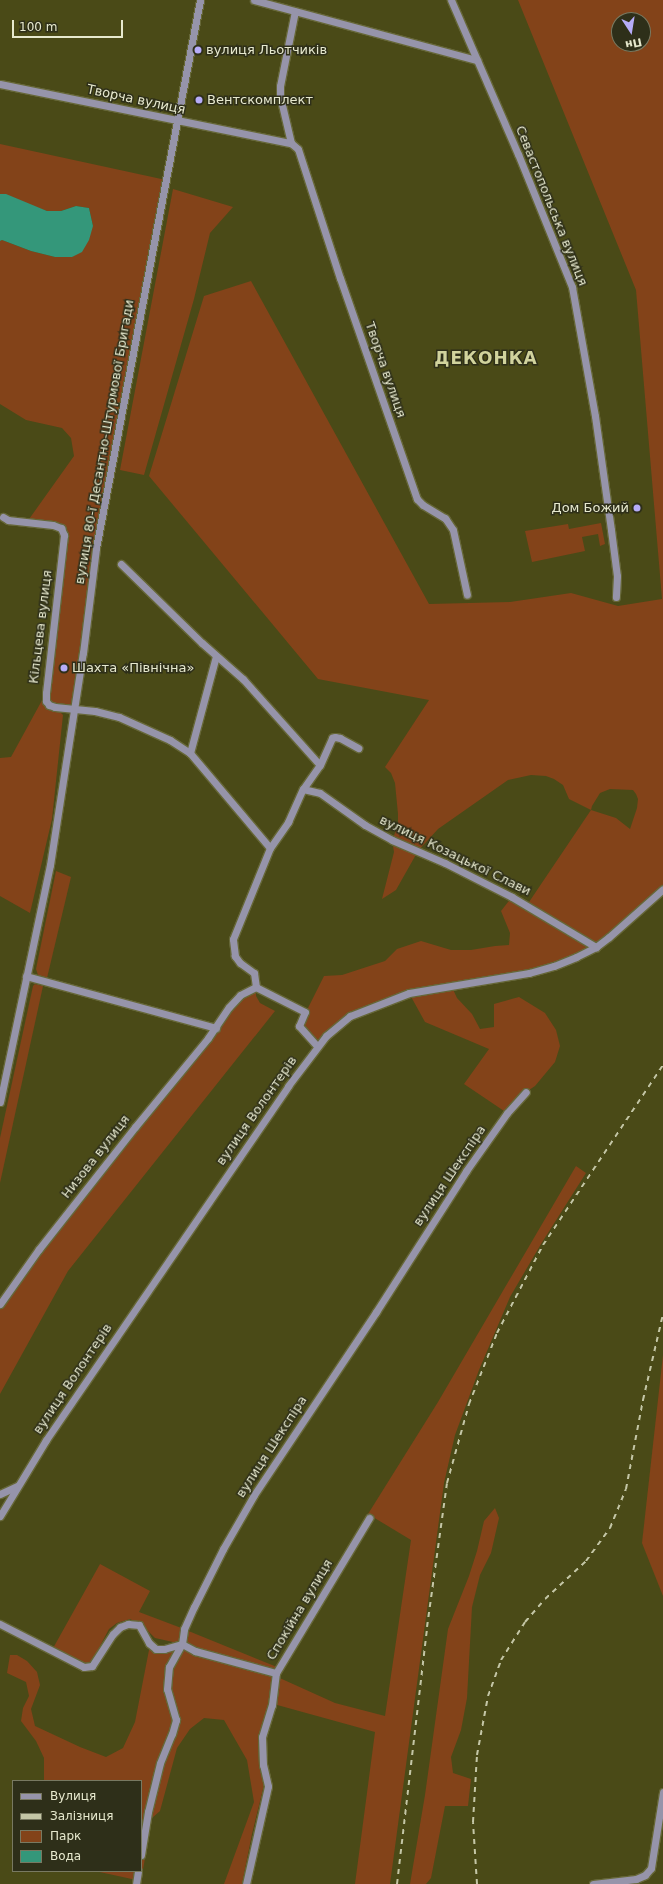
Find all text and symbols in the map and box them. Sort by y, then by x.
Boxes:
scale bar [14,12,125,38]
north arrow [611,12,651,52]
text: 100 m [19,20,57,34]
text: Пн [624,35,643,51]
place label: вулиця Льотчиків [206,42,327,58]
marker: вулиця Льотчиків [193,45,203,55]
street label: Творча вулиця [85,82,187,118]
place label: Вентскомплект [207,92,313,108]
marker: Вентскомплект [194,95,204,105]
street label: Севастопольська вулиця [512,124,590,288]
street label: вулиця 80-ї Десантно-Штурмової Бригади [72,298,138,586]
street label: Творча вулиця [361,320,409,420]
district label: ДЕКОНКА [434,349,538,369]
place label: Дом Божий [551,500,629,516]
marker: Дом Божий [632,503,642,513]
street label: Кільцева вулиця [26,569,56,685]
place label: Шахта «Північна» [72,660,194,676]
marker: Шахта «Північна» [59,663,69,673]
street label: вулиця Козацької Слави [377,812,533,900]
street label: вулиця Волонтерів [213,1053,301,1169]
street label: Низова вулиця [59,1112,133,1202]
street label: вулиця Шекспіра [411,1123,489,1229]
street label: вулиця Волонтерів [30,1321,116,1437]
street label: вулиця Шекспіра [233,1393,311,1501]
street label: Спокійна вулиця [264,1557,336,1663]
legend [12,1780,142,1872]
text: Вулиця [50,1789,96,1803]
text: Залізниця [50,1809,113,1823]
text: Парк [50,1829,81,1843]
text: Вода [50,1849,81,1863]

